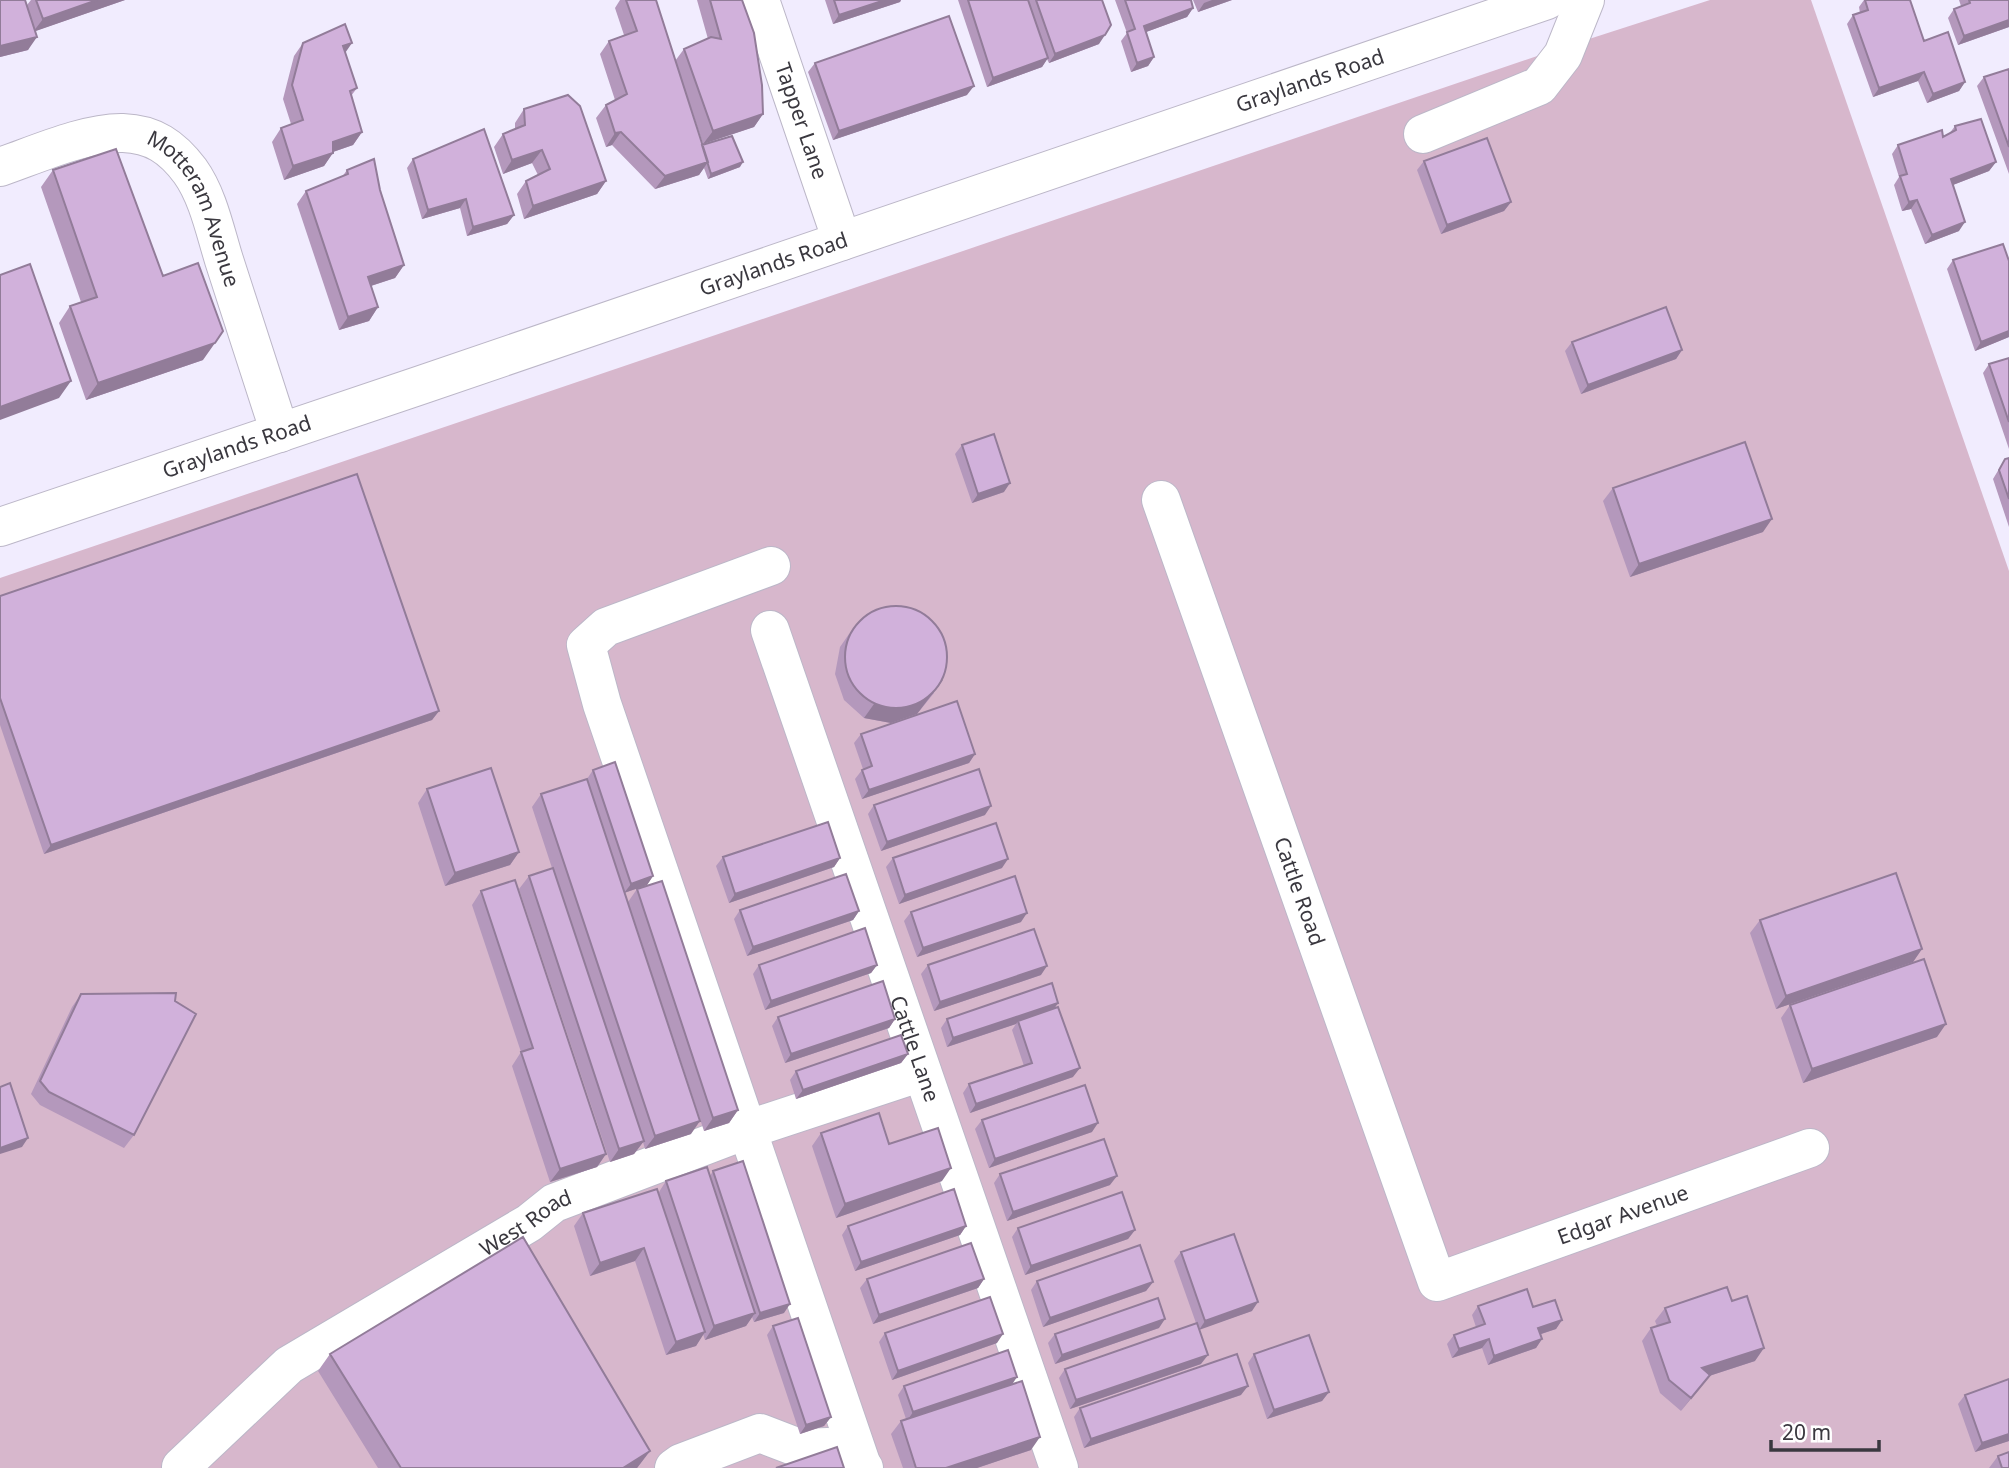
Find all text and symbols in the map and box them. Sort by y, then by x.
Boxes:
street label: Graylands Road [1232,42,1388,118]
street label: Tapper Lane [769,59,835,183]
street label: Motteram Avenue [143,124,247,290]
street label: Graylands Road [695,225,851,302]
street label: Graylands Road [159,408,315,484]
street label: Cattle Road [1268,833,1332,949]
street label: Cattle Lane [884,992,947,1105]
street label: Edgar Avenue [1553,1178,1692,1251]
street label: West Road [474,1183,575,1262]
scale bar [1771,1408,1880,1452]
text: 20 m [1782,1418,1831,1446]

